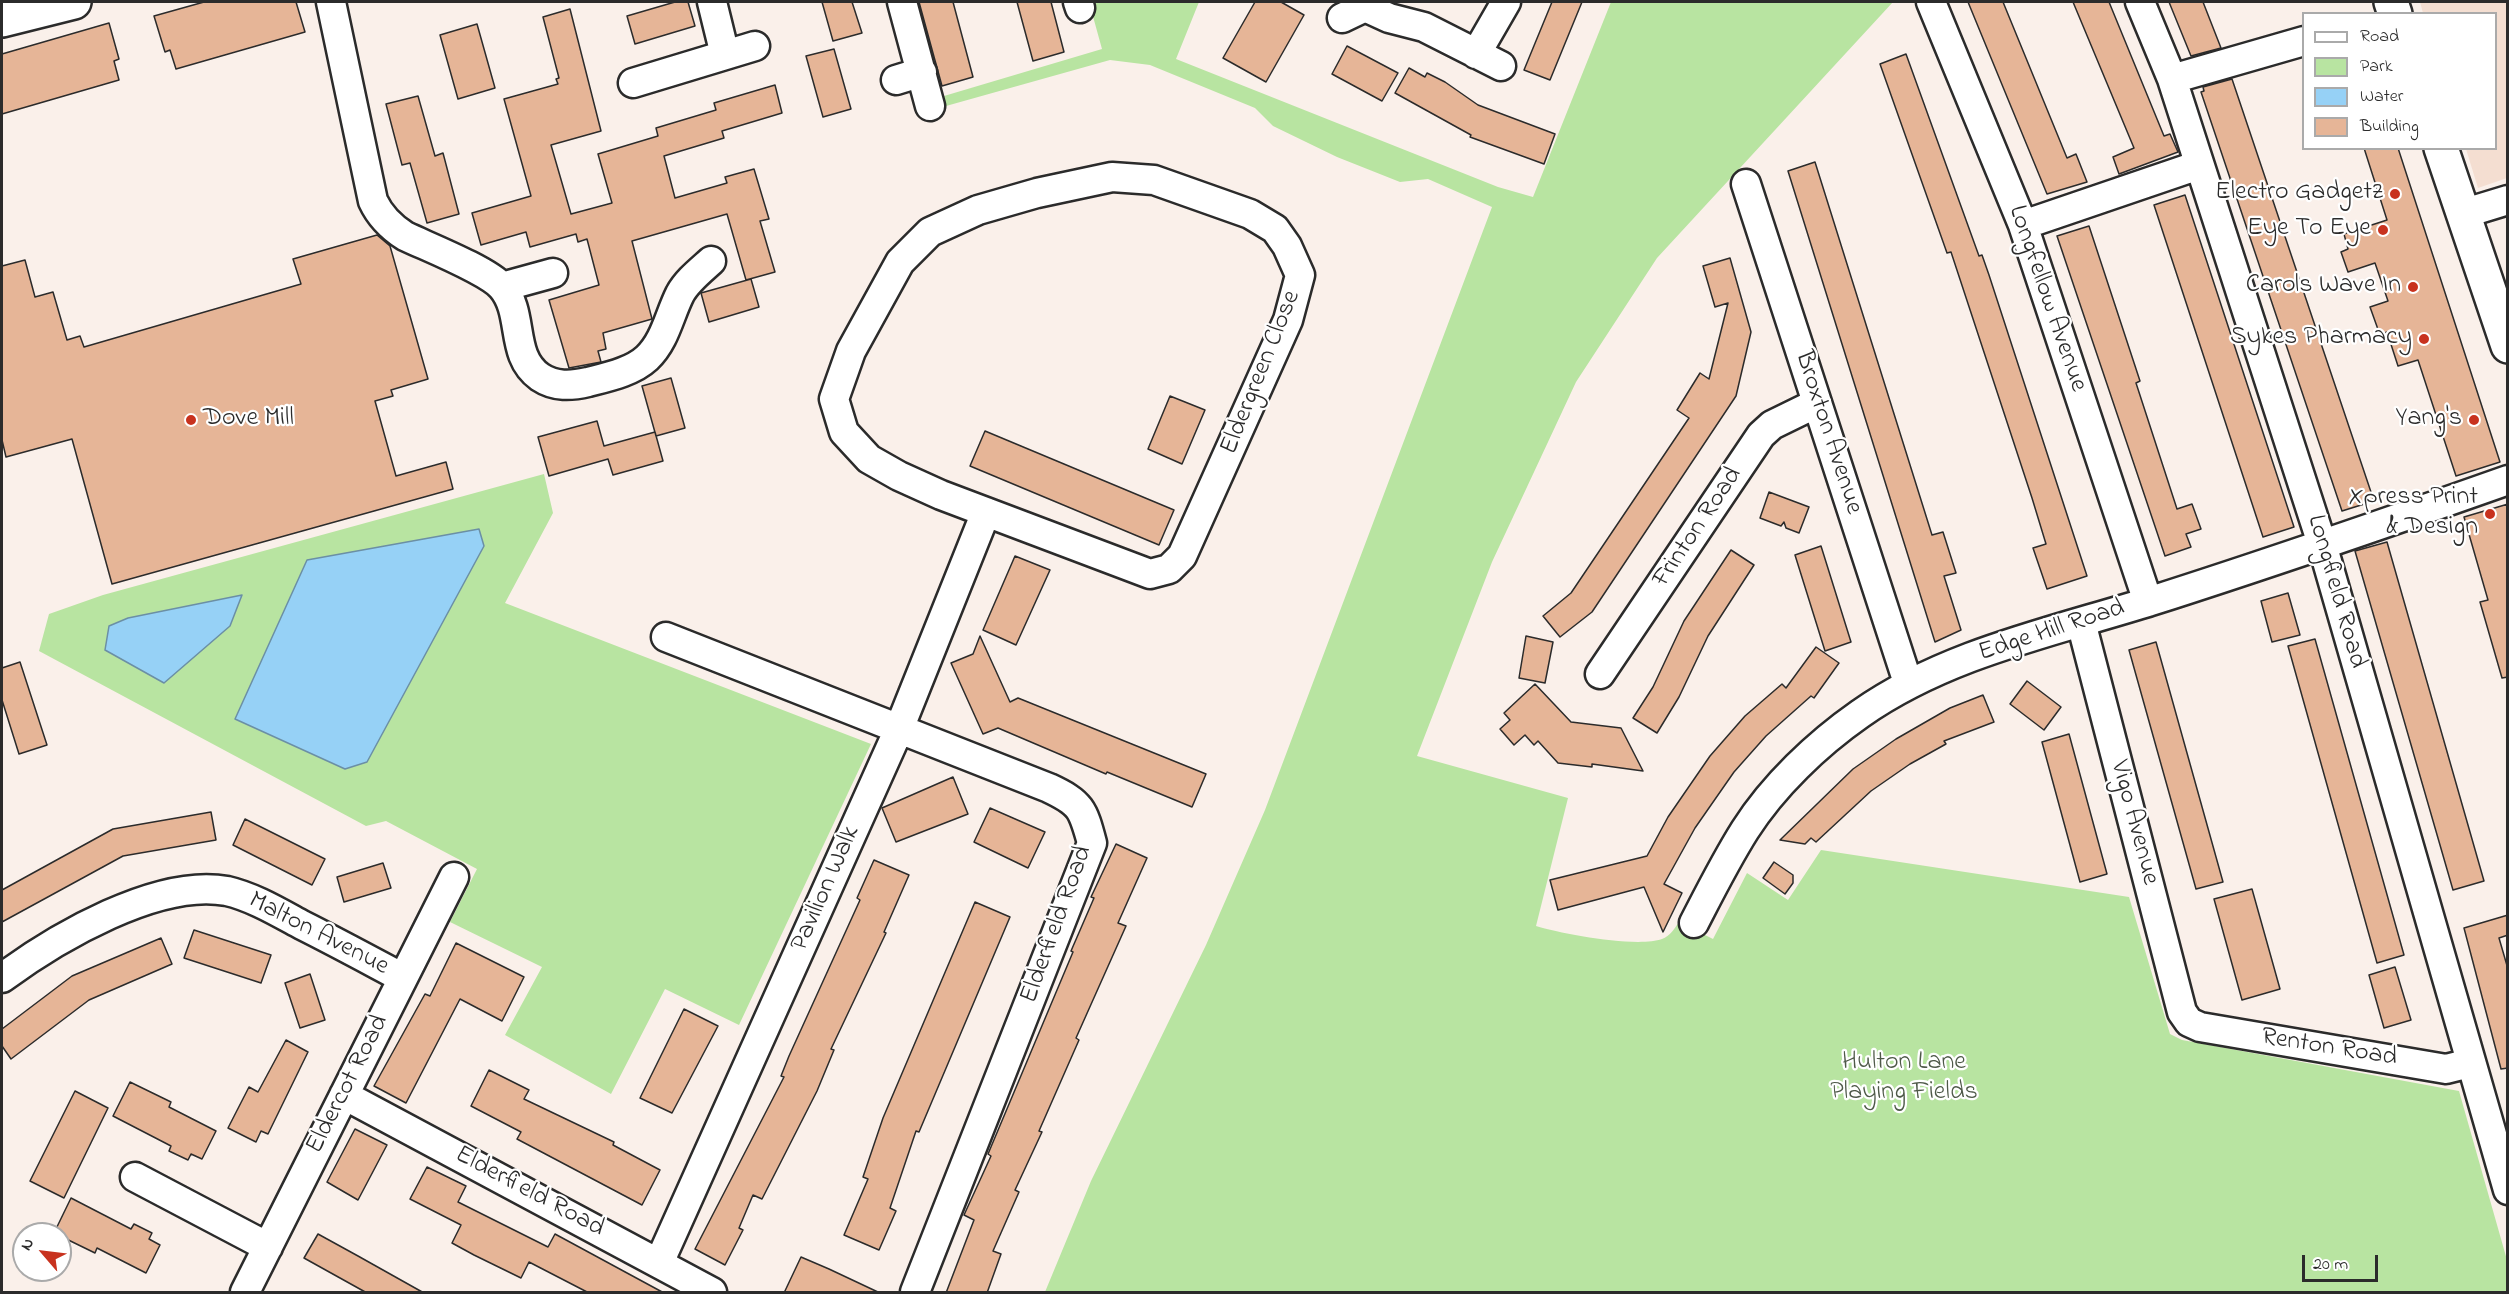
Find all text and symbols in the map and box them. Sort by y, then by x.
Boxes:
legend [2302,12,2497,150]
text: Road [2360,24,2399,50]
text: Park [2360,54,2393,80]
text: Water [2360,84,2403,110]
text: Building [2360,114,2419,140]
place label: Electro Gadgetz [2215,178,2383,210]
marker: Electro Gadgetz [2388,187,2402,201]
street label: Longfellow Avenue [2000,202,2092,396]
place label: Eye To Eye [2247,214,2371,246]
marker: Eye To Eye [2376,223,2390,237]
place label: Carols Wave In [2246,271,2401,303]
marker: Carols Wave In [2406,280,2420,294]
street label: Eldergreen Close [1215,287,1309,459]
place label: Sykes Pharmacy [2230,323,2412,355]
marker: Sykes Pharmacy [2417,332,2431,346]
street label: Broxton Avenue [1786,347,1868,519]
place label: Dove Mill [203,404,294,436]
place label: Yang's [2396,404,2462,436]
marker: Dove Mill [184,413,198,427]
marker: Yang's [2467,413,2481,427]
street label: Frinton Road [1647,462,1751,594]
place label: Xpress Print & Design [2348,483,2478,544]
marker: Xpress Print & Design [2483,507,2497,521]
street label: Longfield Road [2298,512,2372,672]
street label: Edge Hill Road [1975,594,2129,670]
street label: Vigo Avenue [2101,757,2165,889]
street label: Pavilion Walk [785,821,869,957]
street label: Elderfield Road [1015,842,1101,1008]
street label: Malton Avenue [243,886,393,984]
street label: Eldercot Road [301,1011,397,1159]
street label: Renton Road [2259,1023,2399,1075]
park label: Hulton Lane Playing Fields [1830,1048,1978,1110]
street label: Elderfield Road [449,1141,609,1245]
north arrow [12,1222,72,1282]
text: N [15,1234,41,1255]
scale bar [2305,1243,2382,1281]
text: 20 m [2313,1252,2348,1278]

